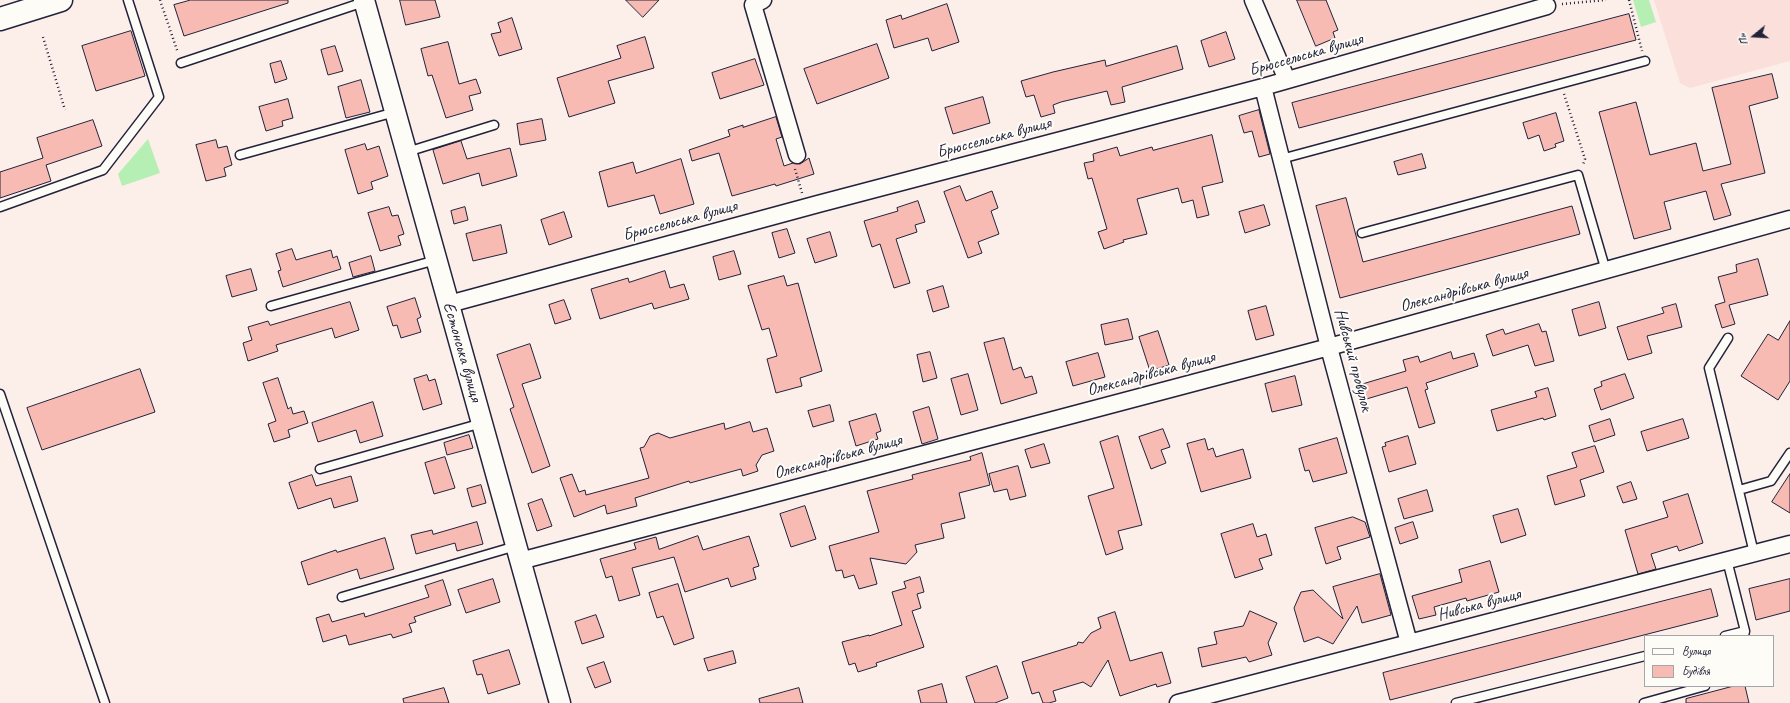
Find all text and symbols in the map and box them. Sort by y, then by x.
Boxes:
north arrow [1734,16,1774,56]
street label: Брюссельська вулиця [1247,29,1365,81]
text: Пн [1734,32,1751,47]
street label: Брюссельська вулиця [935,113,1053,163]
street label: Брюссельська вулиця [621,196,739,246]
street label: Олександрівська вулиця [1398,263,1530,317]
street label: Естонська вулиця [438,300,486,404]
street label: Нивський провулок [1330,306,1376,414]
street label: Олександрівська вулиця [1085,347,1217,401]
street label: Олександрівська вулиця [772,430,904,484]
street label: Нивська вулиця [1435,584,1523,626]
legend [1644,635,1774,687]
text: Вулиця [1682,643,1710,659]
text: Будівля [1682,663,1710,679]

